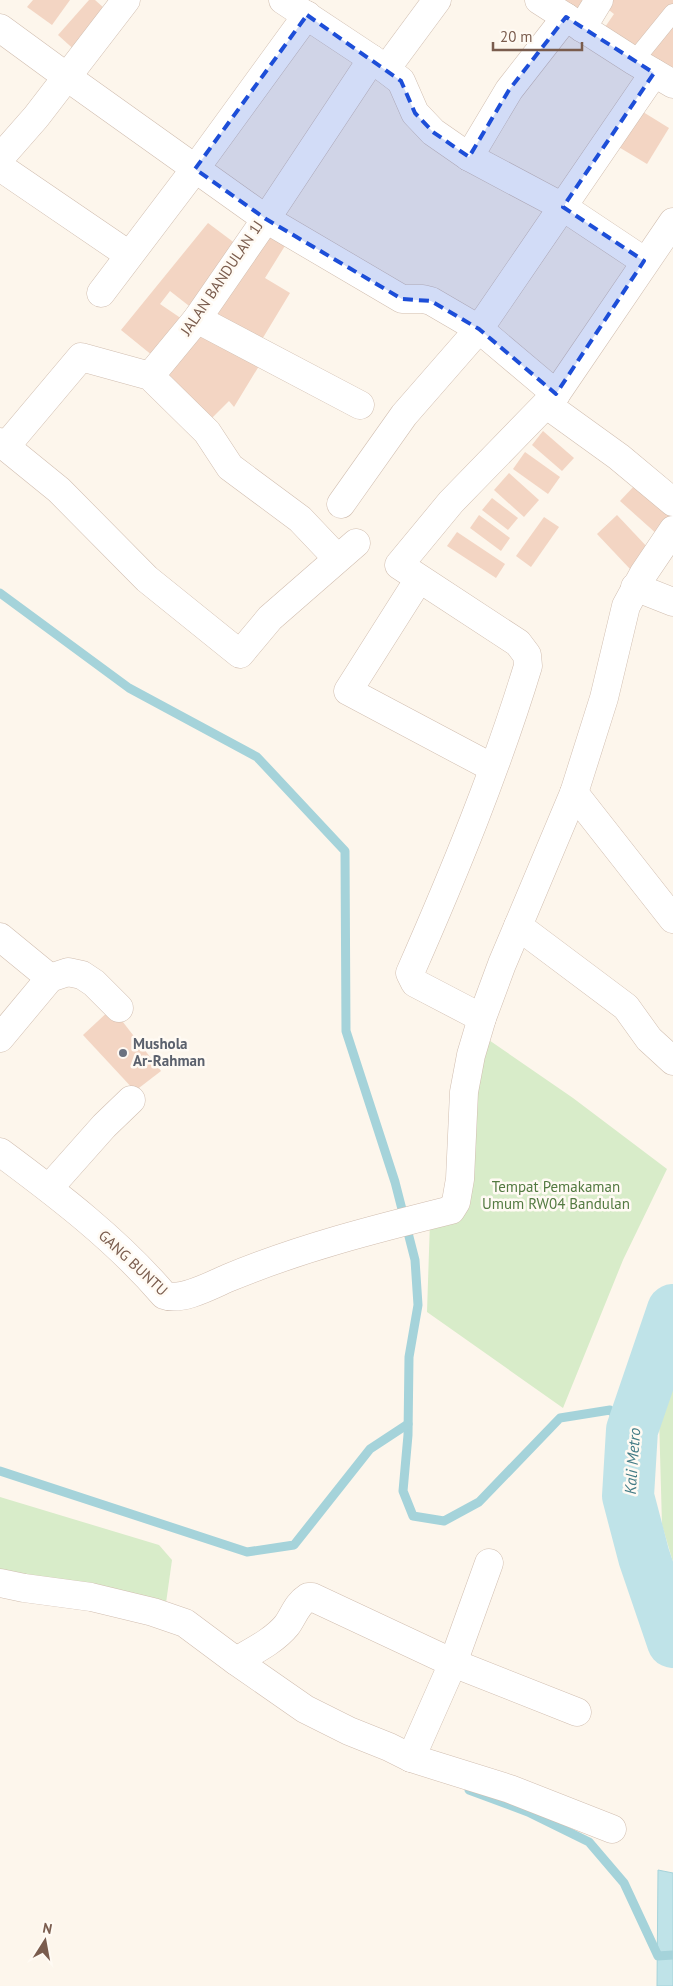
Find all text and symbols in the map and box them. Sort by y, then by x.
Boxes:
scale bar [493,20,582,52]
text: 20 m [500,27,533,46]
street label: JALAN BANDULAN 1J [176,217,267,340]
place label: Mushola Ar-Rahman [133,1034,205,1070]
marker: Mushola Ar-Rahman [117,1047,129,1059]
park label: Tempat Pemakaman Umum RW04 Bandulan [482,1177,630,1213]
street label: GANG BUNTU [95,1226,172,1300]
water label: Kali Metro [620,1427,644,1495]
north arrow [20,1916,70,1966]
text: N [41,1919,54,1938]

